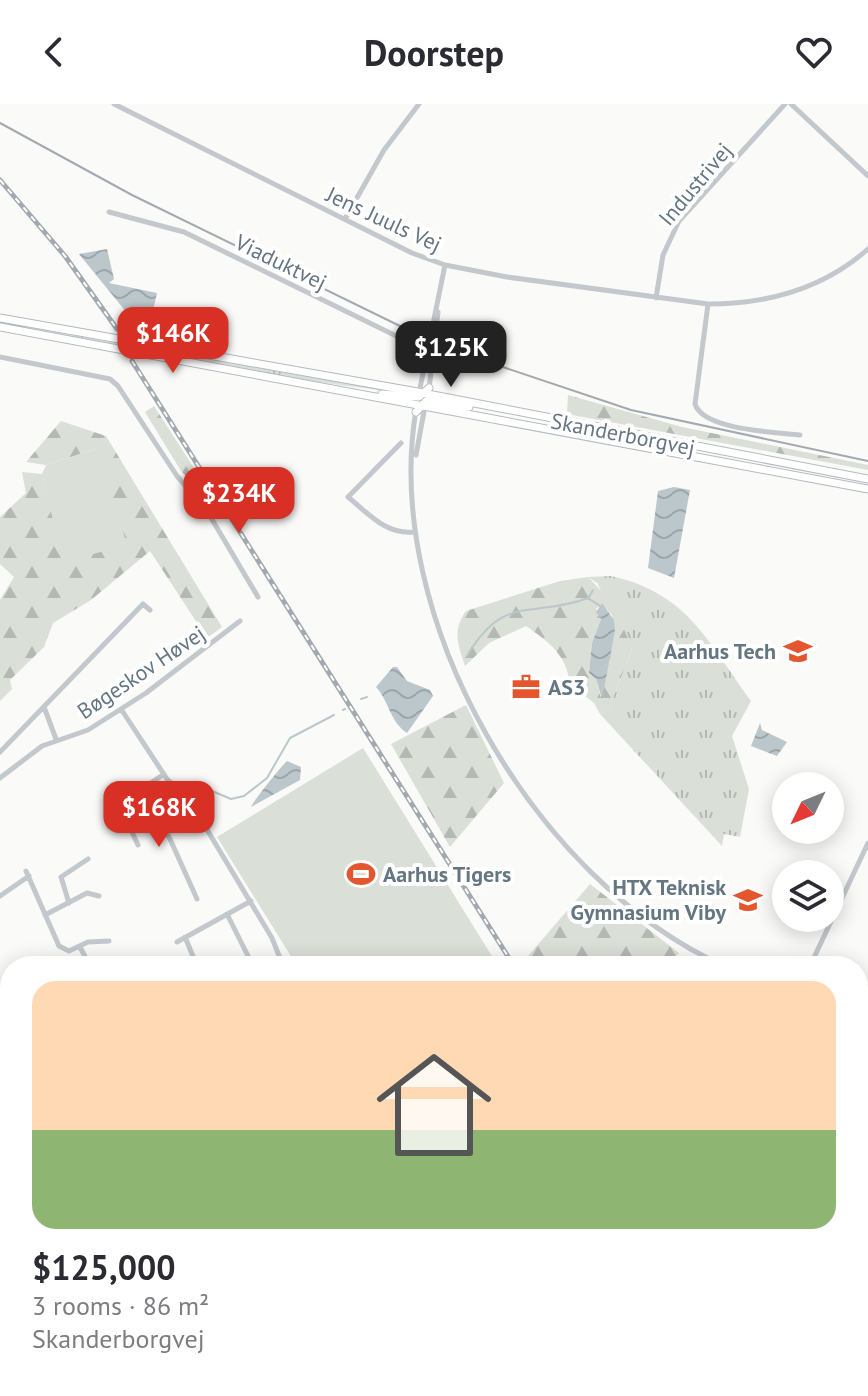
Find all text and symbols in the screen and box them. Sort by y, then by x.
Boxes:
text: Doorstep [364,29,504,76]
icon: back [32,30,76,74]
icon: heart [792,30,836,74]
street label: Industrivej [652,137,738,231]
street label: Jens Juuls Vej [321,180,446,258]
street label: Viaduktvej [230,227,331,296]
pin: $146K [117,307,229,375]
text: $146K [135,316,211,349]
pin: $125K [395,321,507,389]
text: $125K [413,330,489,363]
street label: Skanderborgvej [549,406,697,462]
pin: $234K [183,467,295,535]
text: $234K [201,476,277,509]
street label: Bøgeskov Høvej [72,619,210,725]
school or university icon: Aarhus Tech [783,636,813,666]
place label: Aarhus Tech [664,637,776,665]
office icon: AS3 [511,672,541,702]
place label: AS3 [548,673,585,701]
north arrow [772,772,844,844]
map controls [772,772,844,932]
pin: $168K [103,781,215,849]
text: $168K [121,790,197,823]
sports icon: Aarhus Tigers [346,859,376,889]
place label: Aarhus Tigers [383,860,511,888]
button: layers [772,860,844,932]
place label: HTX Teknisk Gymnasium Viby [571,873,726,926]
school or university icon: HTX Teknisk Gymnasium Viby [733,885,763,915]
icon: home [362,1033,506,1177]
text: $125,000 [32,1245,176,1289]
text: 3 rooms · 86 m² [32,1289,209,1322]
text: Skanderborgvej [32,1322,205,1355]

